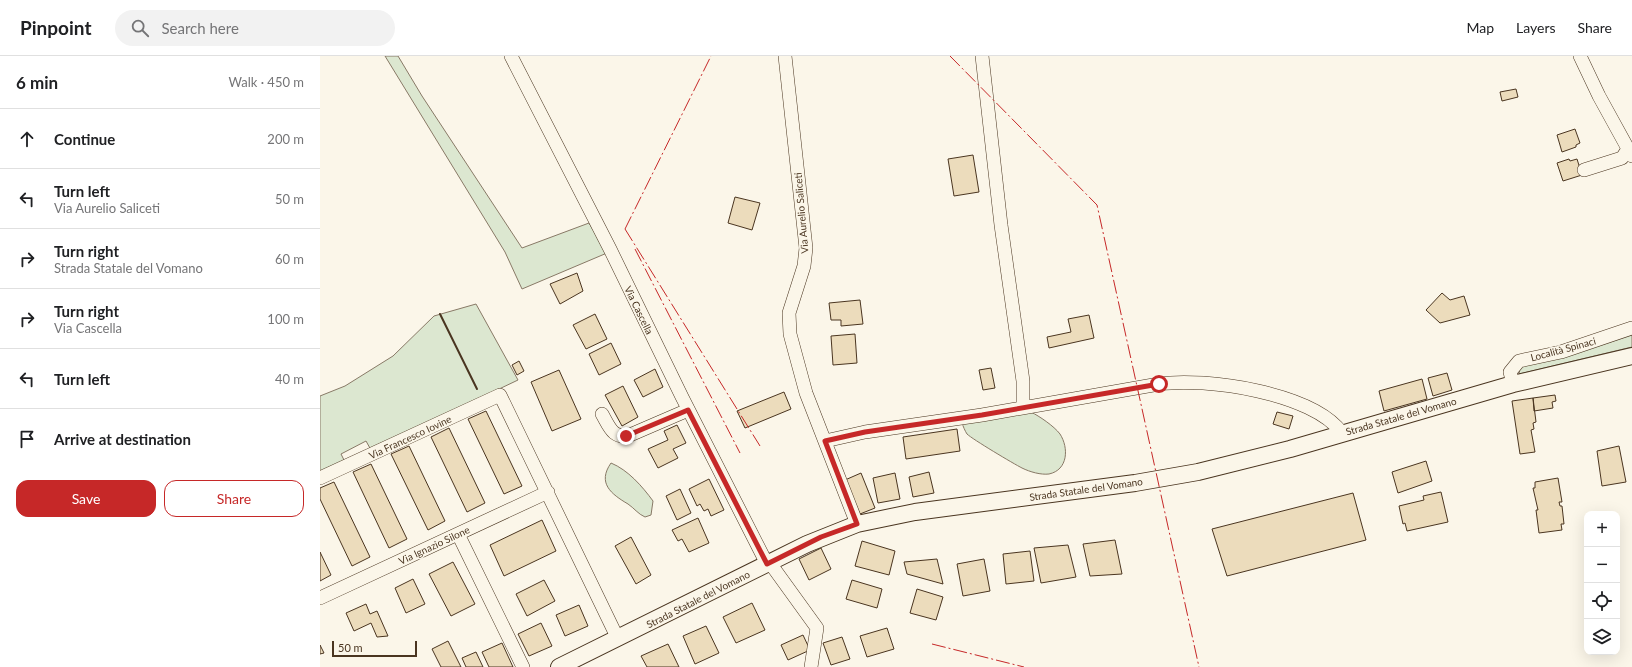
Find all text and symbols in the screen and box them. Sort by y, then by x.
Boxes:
search box [115,10,395,46]
text: Pinpoint [20,16,91,39]
icon: search [129,17,151,39]
text: Search here [161,19,239,37]
text: Map [1466,19,1494,36]
text: Layers [1516,19,1556,36]
text: Share [1578,19,1612,36]
text: 6 min [16,72,58,93]
text: Walk · 450 m [228,74,304,90]
icon: ahead [16,128,38,150]
text: Continue [54,130,115,148]
text: 200 m [267,131,304,147]
street label: Via Aurelio Saliceti [791,172,811,254]
text: Turn left [54,182,110,200]
icon: left [16,188,38,210]
text: 50 m [275,191,304,207]
text: Via Aurelio Saliceti [54,200,160,216]
text: Turn right [54,242,119,260]
icon: right [16,248,38,270]
text: 60 m [275,251,304,267]
text: Strada Statale del Vomano [54,260,203,276]
street label: Via Cascella [622,284,656,336]
text: Turn right [54,302,119,320]
icon: right [16,308,38,330]
text: 100 m [267,311,304,327]
text: Via Cascella [54,320,122,336]
street label: Località Spinaci [1529,335,1597,363]
icon: left [16,368,38,390]
text: Turn left [54,370,110,388]
text: 40 m [275,371,304,387]
route start [1150,375,1168,393]
street label: Strada Statale del Vomano [1344,394,1458,438]
street label: Via Francesco Iovine [367,413,453,461]
route end [617,427,635,445]
icon: arrive [16,428,38,450]
text: Arrive at destination [54,430,191,448]
street label: Strada Statale del Vomano [1028,475,1144,503]
button: Save [16,480,156,517]
button: Share [164,480,304,517]
map controls [1584,511,1620,655]
button: + [1584,511,1620,547]
street label: Via Ignazio Silone [397,523,471,567]
button: − [1584,547,1620,583]
street label: Strada Statale del Vomano [644,568,752,630]
button: locate [1584,583,1620,619]
button: layers [1584,619,1620,655]
scale bar [332,639,417,658]
text: 50 m [338,641,363,654]

